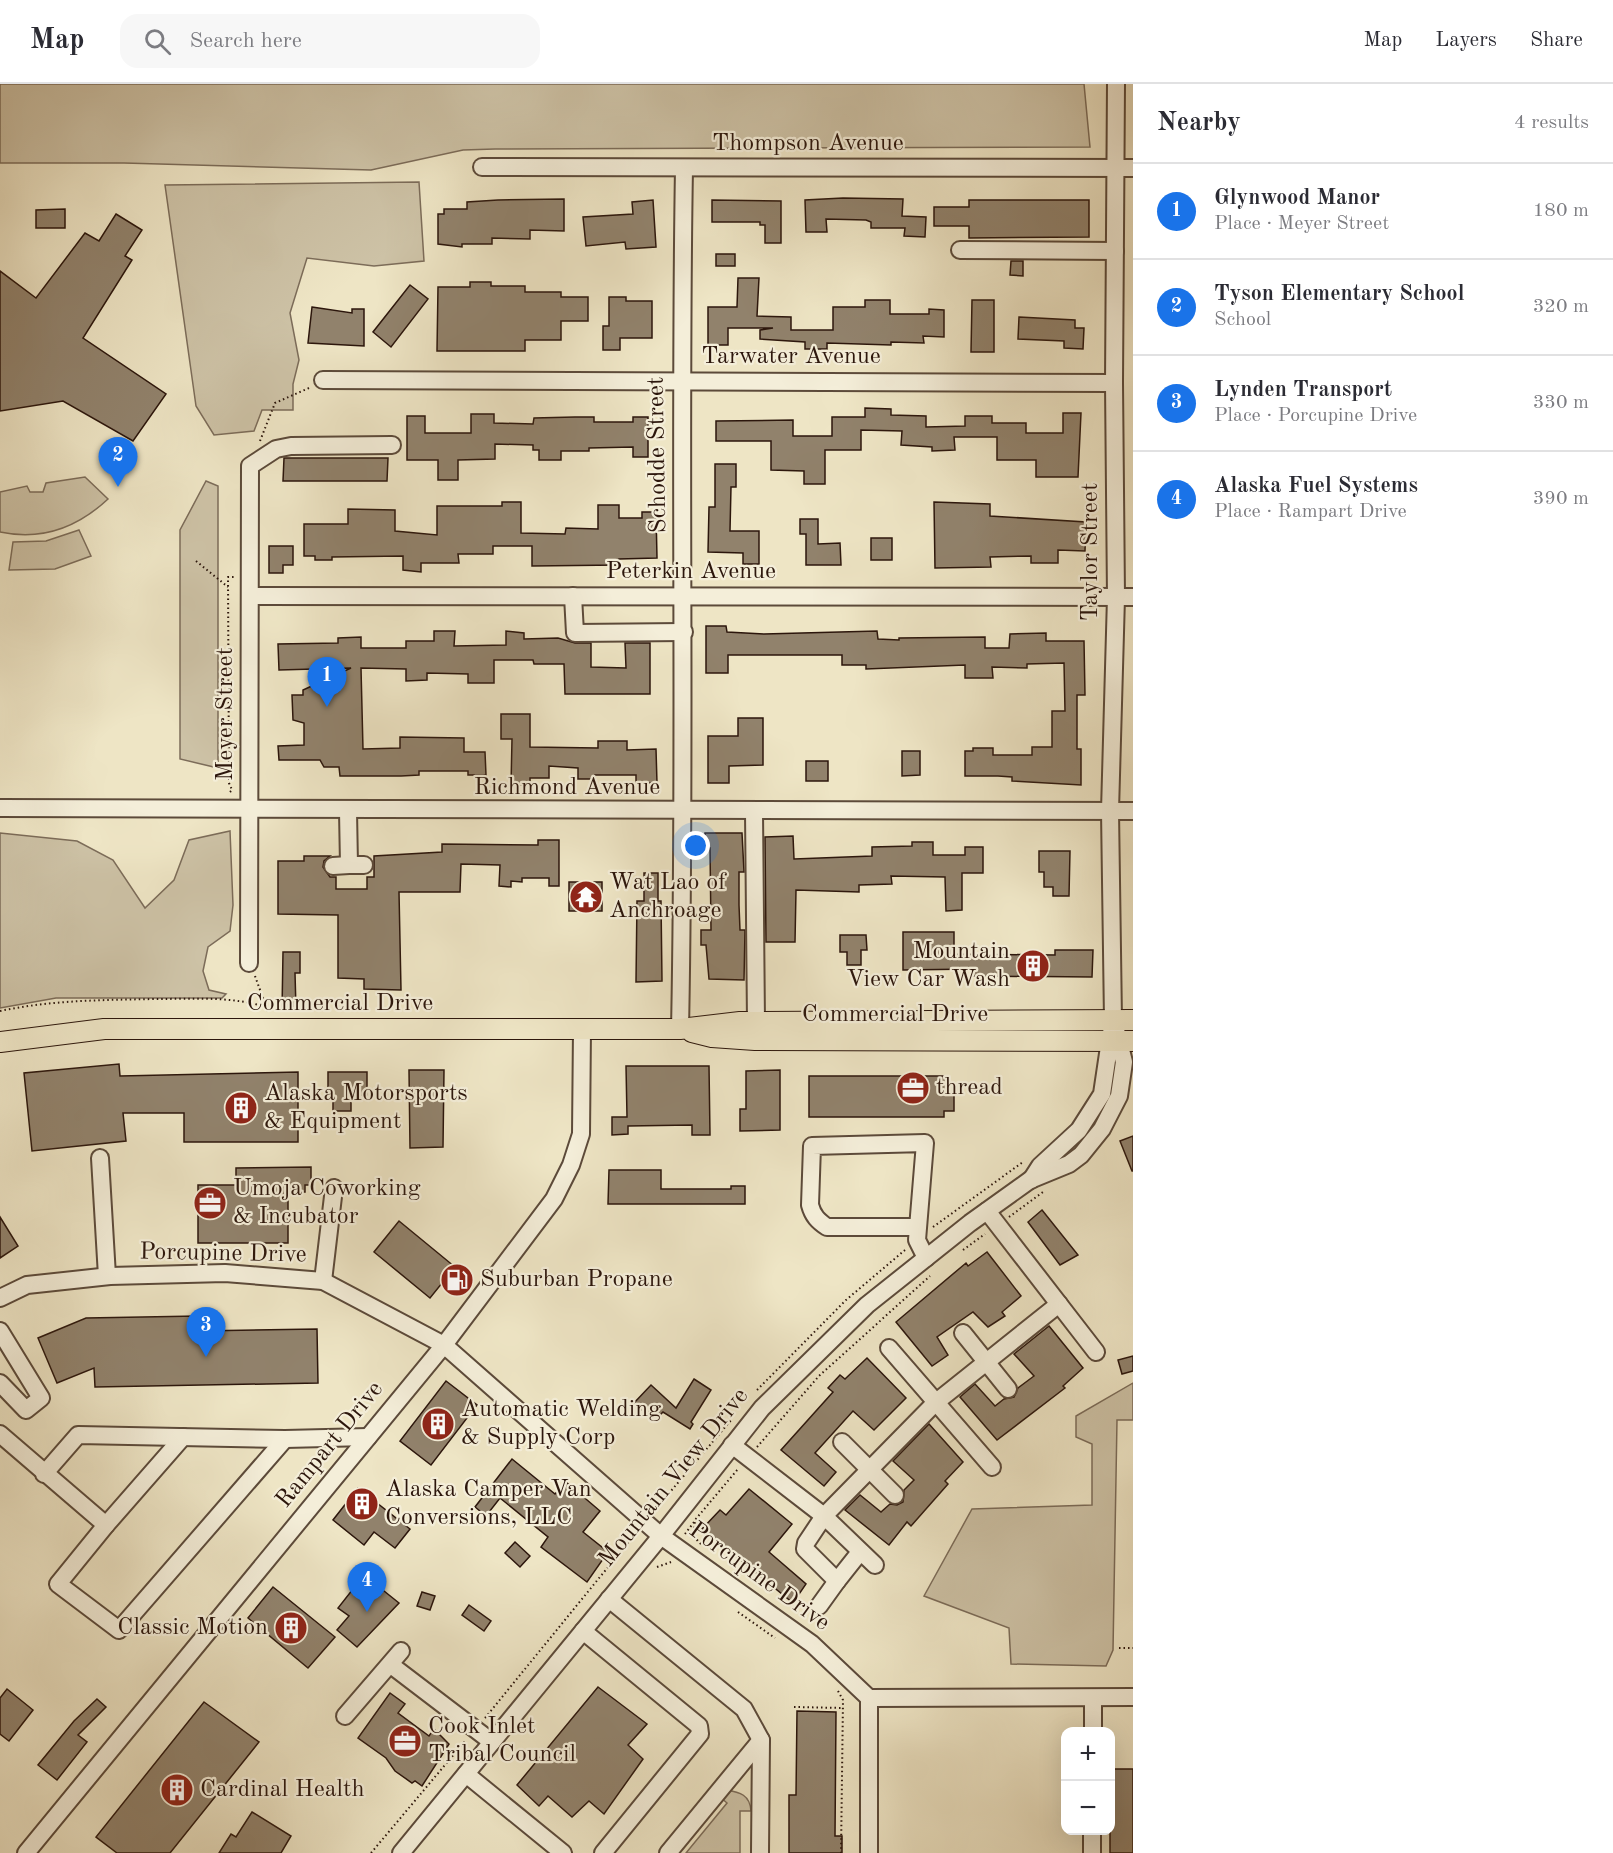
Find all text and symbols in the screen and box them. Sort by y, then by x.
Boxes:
search box [120,14,540,68]
icon: search [141,25,174,58]
text: Map [30,27,84,55]
text: Search here [189,30,302,52]
text: Map [1363,30,1402,51]
text: Layers [1435,30,1497,51]
text: Share [1530,30,1583,51]
text: Nearby [1157,110,1241,136]
text: 4 results [1514,113,1589,133]
street label: Thompson Avenue [712,132,904,156]
text: Glynwood Manor [1214,187,1380,209]
text: 1 [1171,201,1182,221]
text: 180 m [1533,201,1589,221]
text: Place · Meyer Street [1214,214,1389,234]
text: Tyson Elementary School [1214,283,1464,305]
text: 2 [1171,297,1182,317]
text: 320 m [1533,297,1589,317]
text: School [1214,310,1271,330]
street label: Tarwater Avenue [701,345,881,369]
street label: Schodde Street [645,376,671,534]
text: Lynden Transport [1214,379,1392,401]
text: 3 [1171,393,1182,413]
text: 330 m [1533,393,1589,413]
text: Place · Porcupine Drive [1214,406,1417,426]
pin: 2 [98,438,138,487]
text: Alaska Fuel Systems [1214,475,1418,497]
street label: Taylor Street [1079,483,1103,621]
text: 4 [1171,489,1182,509]
text: 390 m [1533,489,1589,509]
text: Place · Rampart Drive [1214,502,1407,522]
street label: Peterkin Avenue [606,560,776,584]
street label: Meyer Street [214,647,238,781]
pin: 1 [308,658,346,707]
street label: Richmond Avenue [474,776,660,800]
your location [681,831,710,860]
place label: Wat Lao of Anchroage [609,871,727,923]
temple icon: Wat Lao of Anchroage [568,879,604,915]
place label: Mountain View Car Wash [846,940,1010,992]
building icon: Mountain View Car Wash [1015,948,1051,984]
street label: Commercial Drive [247,992,433,1016]
street label: Commercial Drive [802,1003,988,1027]
office icon: thread [895,1070,931,1106]
place label: thread [936,1076,1003,1100]
place label: Alaska Motorsports & Equipment [264,1082,468,1134]
building icon: Alaska Motorsports & Equipment [223,1090,259,1126]
place label: Umoja Coworking & Incubator [233,1177,421,1229]
office icon: Umoja Coworking & Incubator [192,1185,228,1221]
street label: Porcupine Drive [139,1241,307,1267]
fuel station icon: Suburban Propane [439,1262,475,1298]
place label: Suburban Propane [480,1268,673,1292]
pin: 3 [186,1308,226,1357]
street label: Rampart Drive [272,1377,388,1513]
street label: Mountain View Drive [595,1384,753,1572]
place label: Automatic Welding & Supply Corp [461,1398,661,1450]
building icon: Automatic Welding & Supply Corp [420,1406,456,1442]
place label: Alaska Camper Van Conversions, LLC [385,1478,592,1530]
building icon: Alaska Camper Van Conversions, LLC [344,1486,380,1522]
street label: Porcupine Drive [684,1518,834,1636]
pin: 4 [348,1562,386,1612]
building icon: Classic Motion [273,1610,309,1646]
place label: Classic Motion [117,1616,268,1640]
place label: Cook Inlet Tribal Council [428,1715,576,1767]
office icon: Cook Inlet Tribal Council [387,1723,423,1759]
map controls [1061,1727,1115,1835]
button: + [1061,1727,1115,1781]
building icon: Cardinal Health [159,1772,195,1808]
place label: Cardinal Health [200,1778,365,1802]
button: − [1061,1781,1115,1835]

